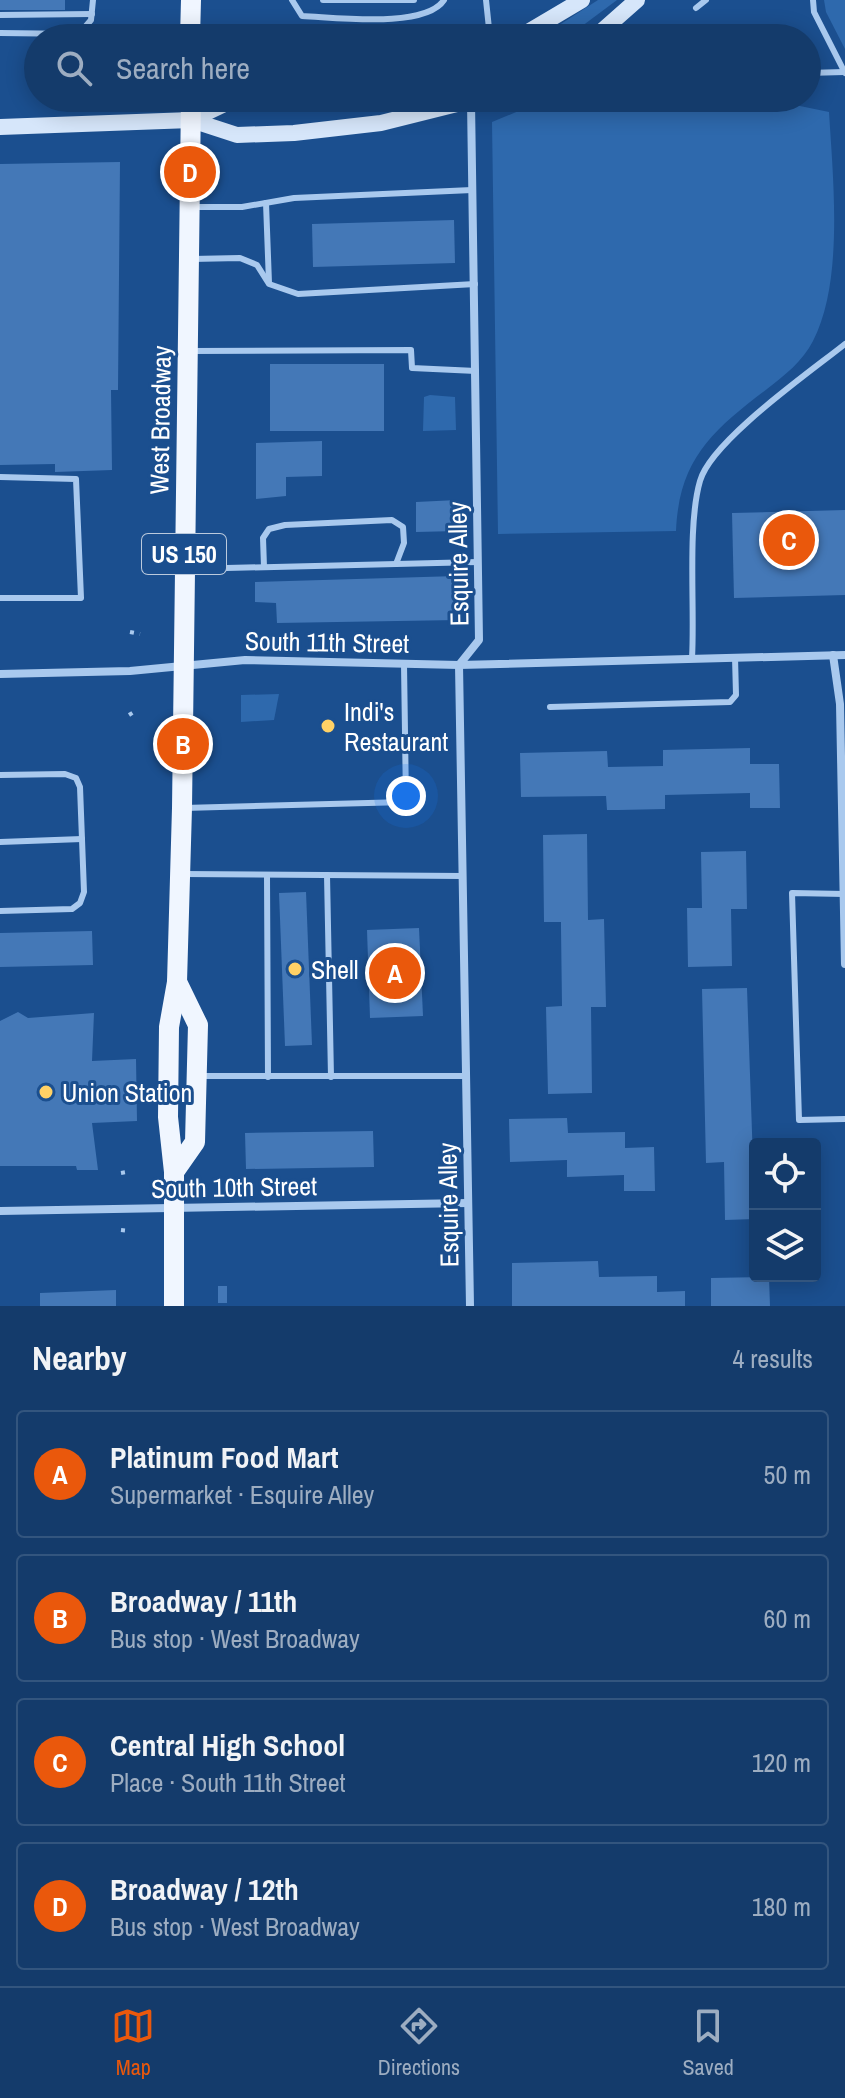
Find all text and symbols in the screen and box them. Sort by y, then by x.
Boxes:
search box [24,24,821,112]
icon: search [52,46,96,90]
text: Search here [116,48,250,88]
pin: D [164,142,216,202]
street label: West Broadway [141,345,179,495]
street label: Esquire Alley [439,501,477,627]
pin: C [763,510,815,570]
road number: US 150 [142,534,226,574]
street label: South 11th Street [245,623,410,661]
place label: Indi's Restaurant [344,694,448,759]
pin: B [157,714,209,774]
marker: Indi's Restaurant [319,717,337,735]
your location [386,776,426,816]
pin: A [369,943,421,1003]
place label: Shell [311,952,358,987]
marker: Shell [286,960,304,978]
place label: Union Station [62,1075,192,1110]
marker: Union Station [37,1083,55,1101]
map controls [749,1138,821,1282]
button: locate [749,1138,821,1210]
street label: Esquire Alley [429,1142,467,1268]
street label: South 10th Street [151,1168,317,1206]
button: layers [749,1210,821,1282]
text: Nearby [32,1335,127,1381]
text: 4 results [732,1341,813,1376]
text: Platinum Food Mart [110,1437,338,1477]
text: A [52,1457,68,1492]
text: 50 m [764,1457,811,1492]
text: Supermarket · Esquire Alley [110,1477,374,1512]
text: Broadway / 11th [110,1581,297,1621]
text: B [52,1601,68,1636]
text: 60 m [764,1601,811,1636]
text: Bus stop · West Broadway [110,1621,360,1656]
text: Central High School [110,1725,345,1765]
text: C [52,1745,68,1780]
text: 120 m [752,1745,811,1780]
text: Place · South 11th Street [110,1765,346,1800]
text: Broadway / 12th [110,1869,299,1909]
text: D [52,1889,68,1924]
text: 180 m [752,1889,811,1924]
text: Bus stop · West Broadway [110,1909,360,1944]
tab: Map [111,2004,155,2082]
tab: Directions [378,2004,460,2082]
tab: Saved [683,2004,734,2082]

